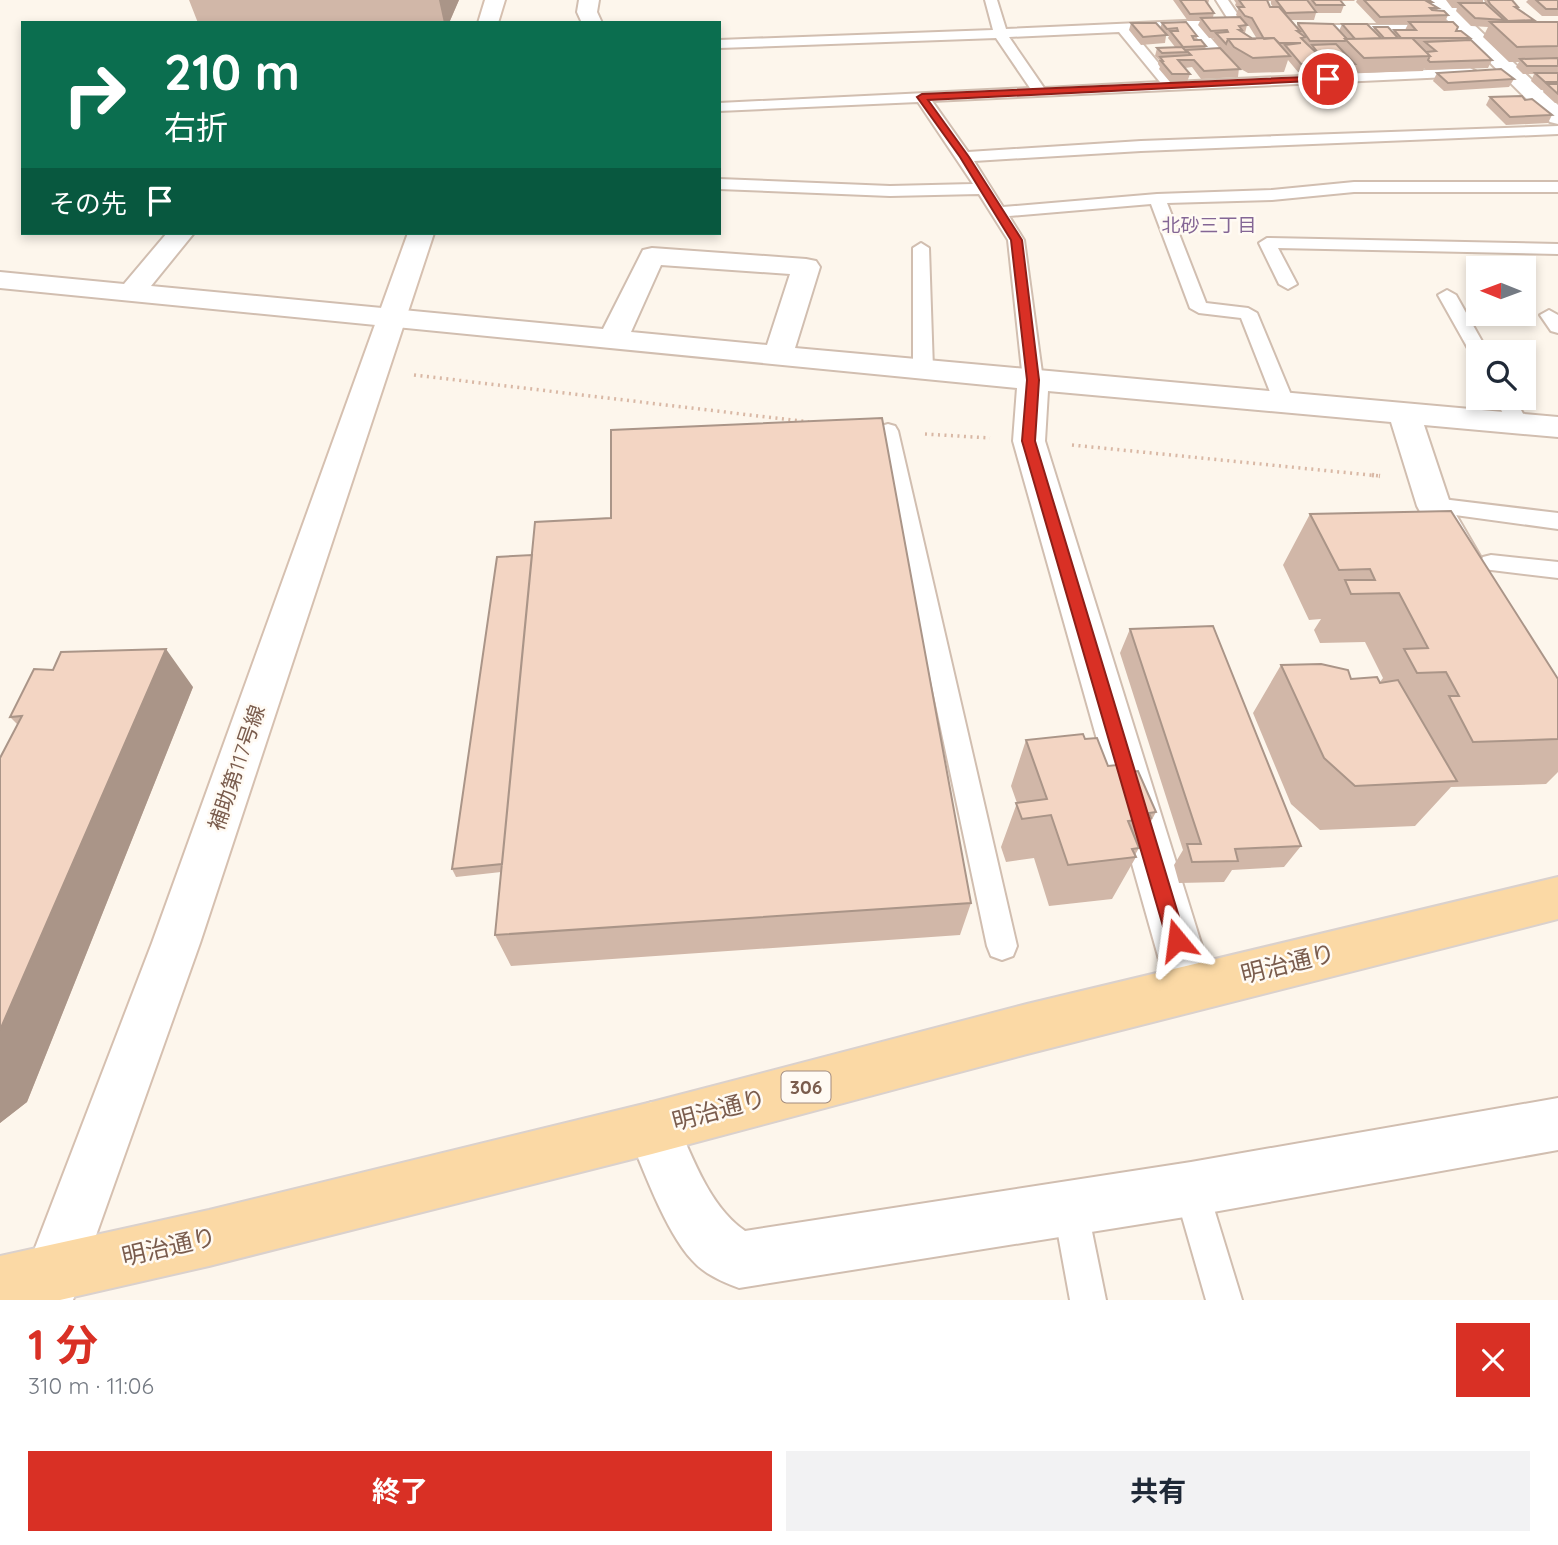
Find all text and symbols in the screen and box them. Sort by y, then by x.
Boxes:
text: 210 m [164,41,300,102]
icon: right [49,49,140,140]
pin [1298,49,1358,109]
icon: arrive [1309,60,1347,98]
text: 右折 [164,107,228,147]
icon: arrive [141,182,179,220]
text: その先 [49,187,127,220]
district label: 北砂三丁目 [1161,213,1257,237]
north arrow [1466,256,1536,326]
map controls [1466,256,1536,410]
button: search [1466,340,1536,410]
street label: 補助第117号線 [202,701,270,834]
position arrow [1140,903,1214,977]
street label: 明治通り [1238,937,1338,989]
road number: 306 [782,1072,830,1102]
street label: 明治通り [668,1082,769,1136]
street label: 明治通り [119,1221,219,1271]
text: 1 分 [28,1318,98,1371]
button: close [1456,1323,1530,1397]
text: 310 m · 11:06 [28,1371,154,1400]
button: 終了 [28,1451,772,1531]
button: 共有 [786,1451,1530,1531]

